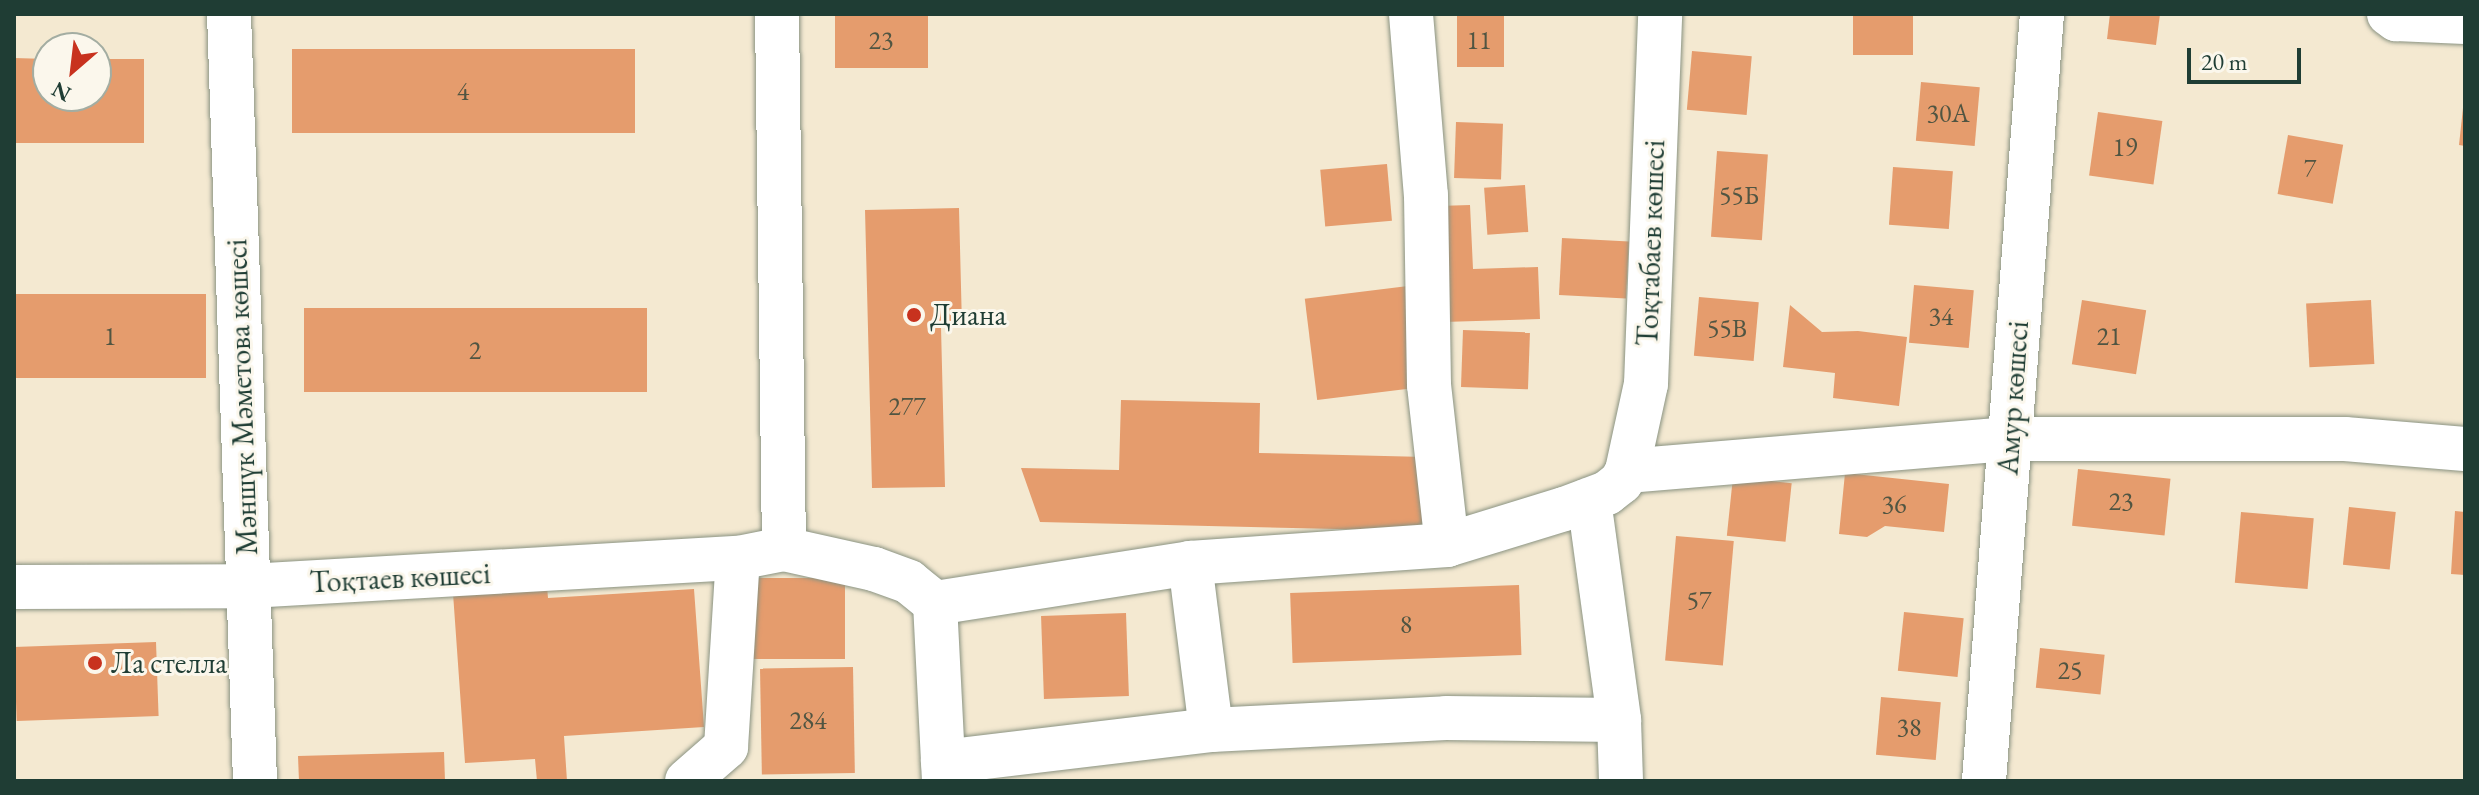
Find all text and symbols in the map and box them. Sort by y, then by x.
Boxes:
house number: 23 [869,25,893,57]
house number: 11 [1467,25,1491,57]
north arrow [32,32,112,112]
scale bar [2191,32,2305,82]
text: 20 m [2201,46,2248,77]
text: N [47,75,76,109]
house number: 4 [457,76,469,108]
house number: 30А [1927,98,1969,130]
house number: 19 [2113,132,2137,164]
street label: Тоқтабаев көшесі [1629,139,1673,347]
house number: 7 [2304,153,2316,185]
house number: 55Б [1719,180,1759,212]
street label: Мәншүк Мәметова көшесі [218,238,266,556]
place label: Диана [930,297,1007,333]
house number: 34 [1929,301,1953,333]
marker: Диана [905,306,923,324]
house number: 55В [1707,313,1747,345]
street label: Амур көшесі [1990,320,2036,476]
house number: 1 [104,321,116,353]
house number: 21 [2097,321,2121,353]
house number: 2 [469,335,481,367]
house number: 277 [888,391,926,423]
house number: 23 [2109,486,2133,518]
house number: 36 [1882,489,1906,521]
street label: Тоқтаев көшесі [309,555,491,601]
house number: 57 [1687,585,1711,617]
house number: 8 [1400,609,1412,641]
place label: Ла стелла [111,645,227,681]
marker: Ла стелла [86,654,104,672]
house number: 25 [2058,655,2082,687]
house number: 284 [789,705,827,737]
house number: 38 [1897,712,1921,744]

